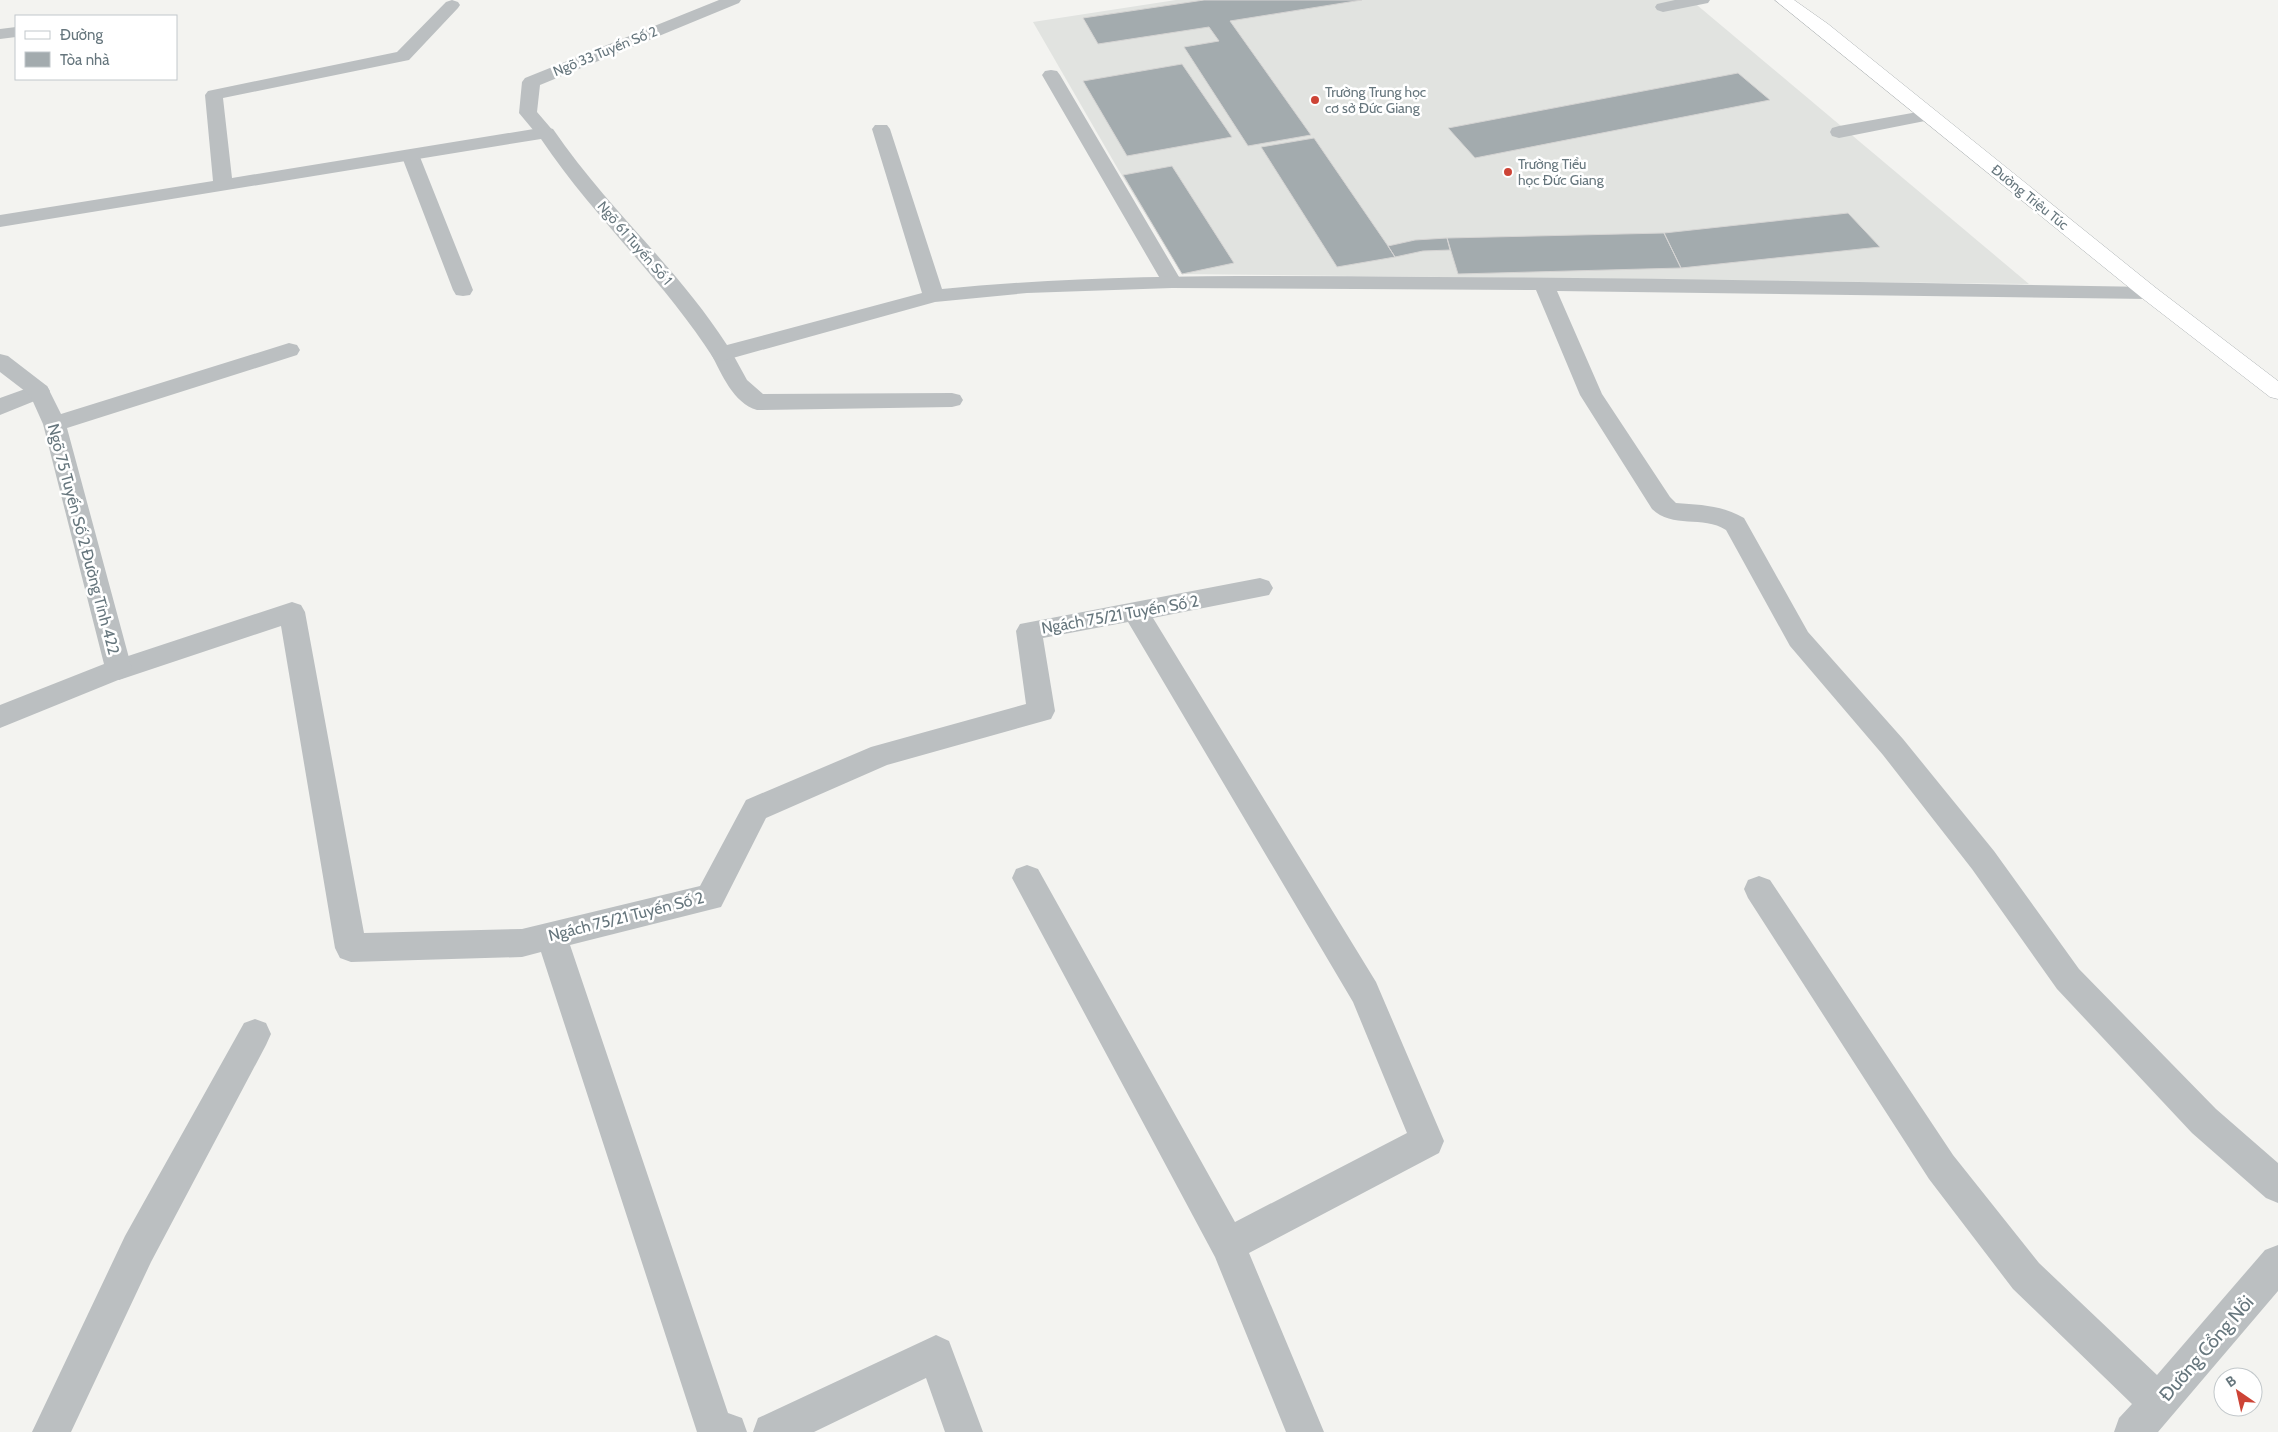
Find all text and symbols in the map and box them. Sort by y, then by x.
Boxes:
legend [15,15,178,80]
street label: Ngõ 33 Tuyến Số 2 [550,22,660,80]
text: Đường [60,26,103,44]
text: Tòa nhà [60,51,110,69]
place label: Trường Trung học cơ sở Đức Giang [1325,83,1426,117]
marker: Trường Trung học cơ sở Đức Giang [1309,94,1321,106]
place label: Trường Tiểu học Đức Giang [1518,155,1605,189]
street label: Đường Triệu Túc [1988,160,2072,234]
marker: Trường Tiểu học Đức Giang [1502,166,1514,178]
street label: Ngõ 61 Tuyến Số 1 [594,197,676,289]
street label: Ngõ 75 Tuyến Số 2 Đường Tỉnh 422 [44,422,123,657]
street label: Ngách 75/21 Tuyến Số 2 [1040,591,1200,638]
street label: Ngách 75/21 Tuyến Số 2 [546,888,706,945]
street label: Đường Cổng Nổi [2154,1291,2259,1406]
north arrow [2213,1367,2263,1417]
text: B [2222,1371,2240,1391]

